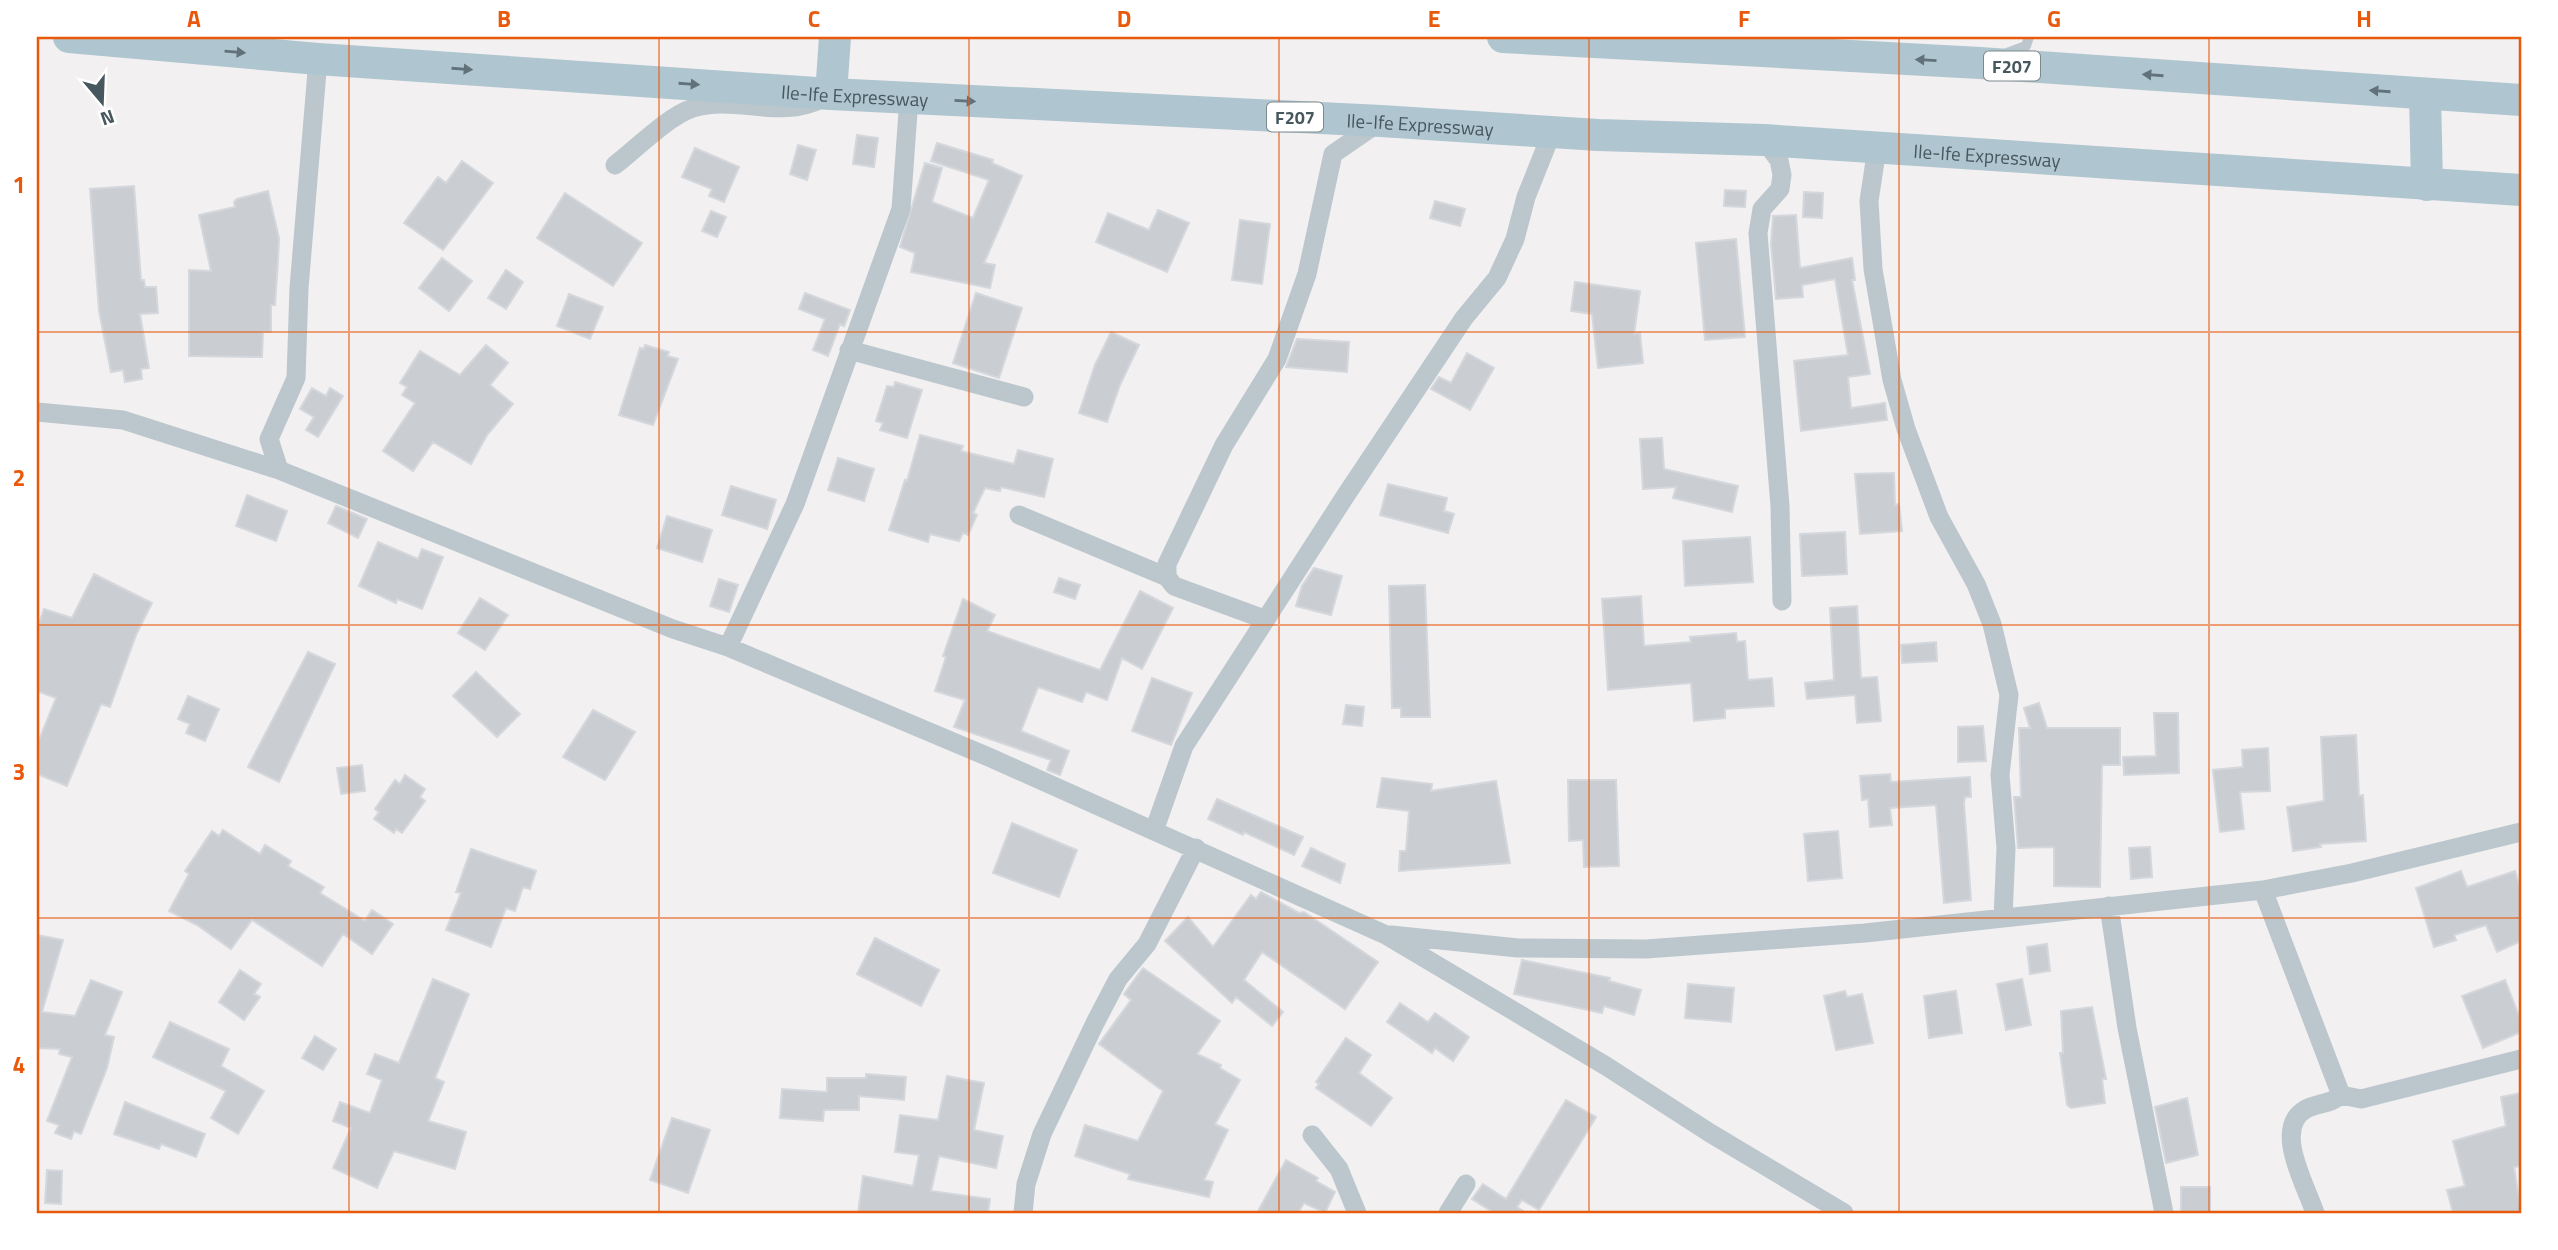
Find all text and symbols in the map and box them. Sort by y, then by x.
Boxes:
text: A [187,1,201,36]
text: B [497,1,511,36]
text: C [808,1,820,36]
text: D [1117,1,1131,36]
text: E [1428,1,1440,36]
text: F [1738,1,1750,36]
text: G [2047,1,2061,36]
text: H [2356,1,2372,36]
one-way arrow [224,47,246,58]
road number: F207 [1984,52,2040,80]
one-way arrow [1915,55,1937,66]
one-way arrow [451,64,473,75]
north arrow [66,66,136,136]
one-way arrow [2142,70,2164,81]
street label: Ile-Ife Expressway [780,76,929,113]
one-way arrow [678,79,700,90]
one-way arrow [2369,85,2391,96]
one-way arrow [954,95,976,106]
text: N [97,103,119,134]
road number: F207 [1267,103,1323,132]
street label: Ile-Ife Expressway [1346,105,1495,143]
street label: Ile-Ife Expressway [1913,135,2062,174]
text: 1 [13,167,25,202]
text: 2 [13,460,25,495]
text: 3 [13,754,25,789]
text: 4 [13,1047,25,1082]

